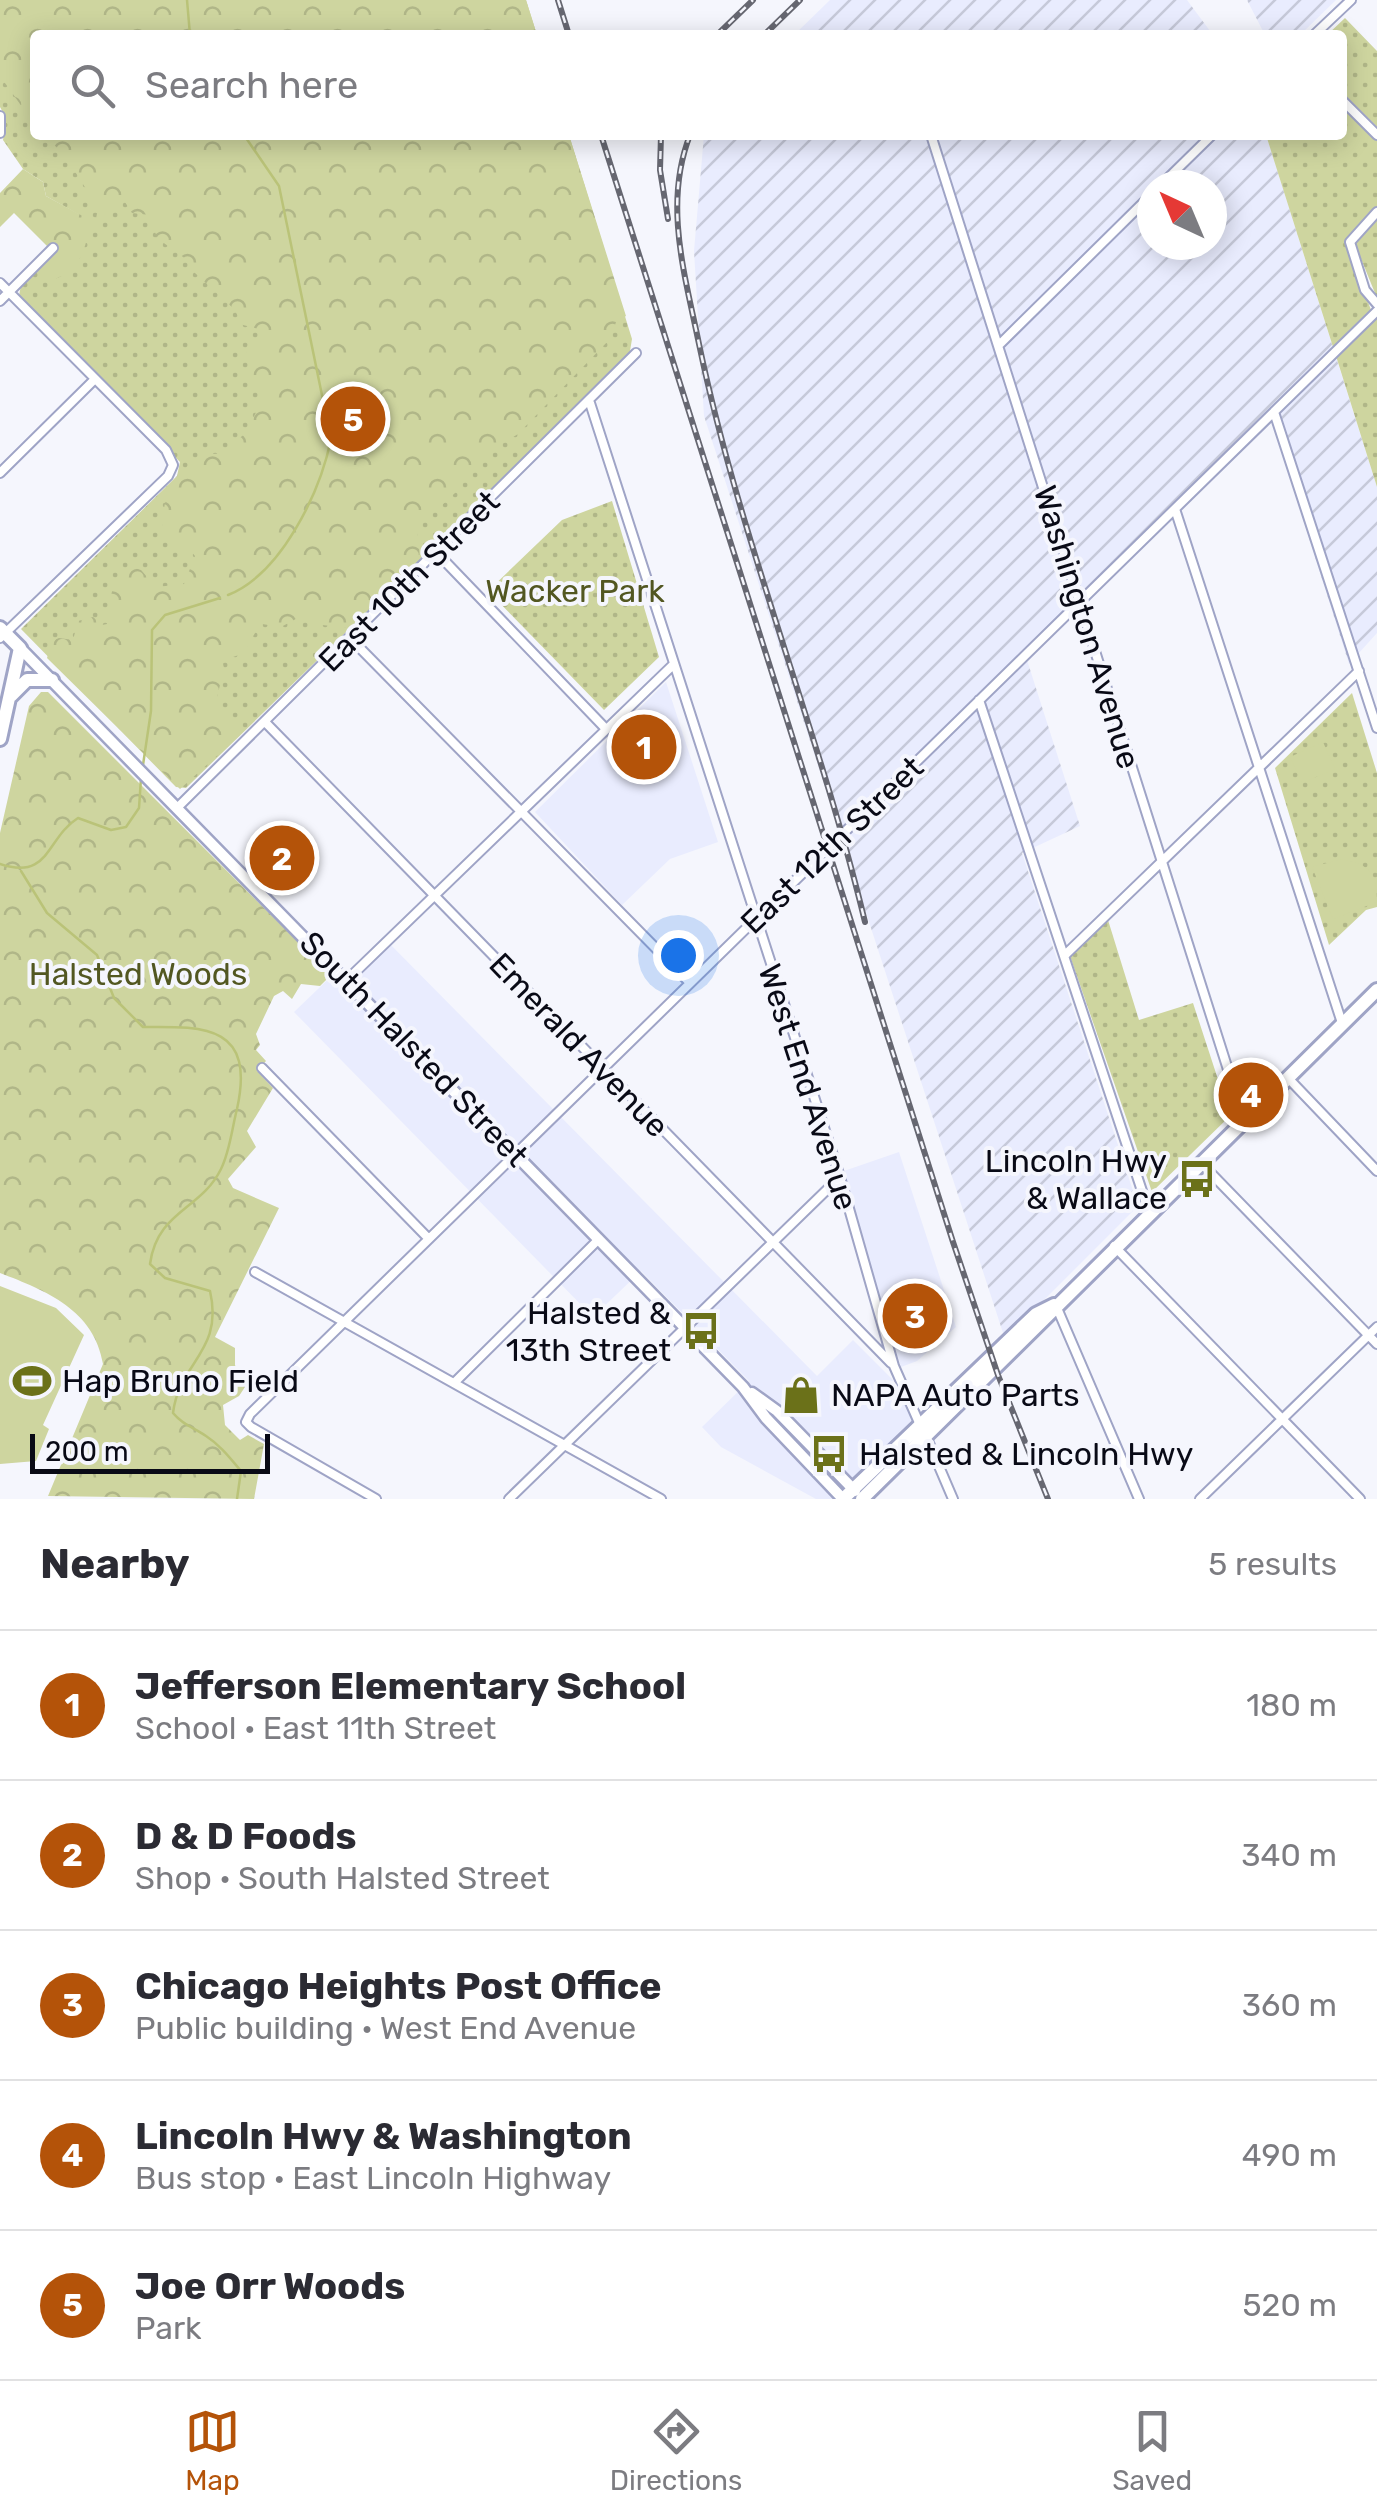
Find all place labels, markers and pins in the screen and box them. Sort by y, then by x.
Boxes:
pin: 5 [320,382,386,456]
pin: 1 [612,710,676,784]
pin: 2 [250,820,314,896]
pin: 4 [1218,1058,1284,1132]
place label: Lincoln Hwy & Wallace [985,1142,1167,1217]
bus stop icon: Lincoln Hwy & Wallace [1176,1158,1218,1200]
pin: 3 [882,1278,948,1354]
place label: Halsted & 13th Street [506,1294,671,1369]
bus stop icon: Halsted & 13th Street [680,1310,722,1352]
sports icon: Hap Bruno Field [11,1360,53,1402]
place label: Hap Bruno Field [62,1362,299,1400]
shop icon: NAPA Auto Parts [780,1374,822,1416]
place label: NAPA Auto Parts [831,1376,1080,1414]
bus stop icon: Halsted & Lincoln Hwy [808,1433,850,1475]
place label: Halsted & Lincoln Hwy [859,1435,1193,1473]

